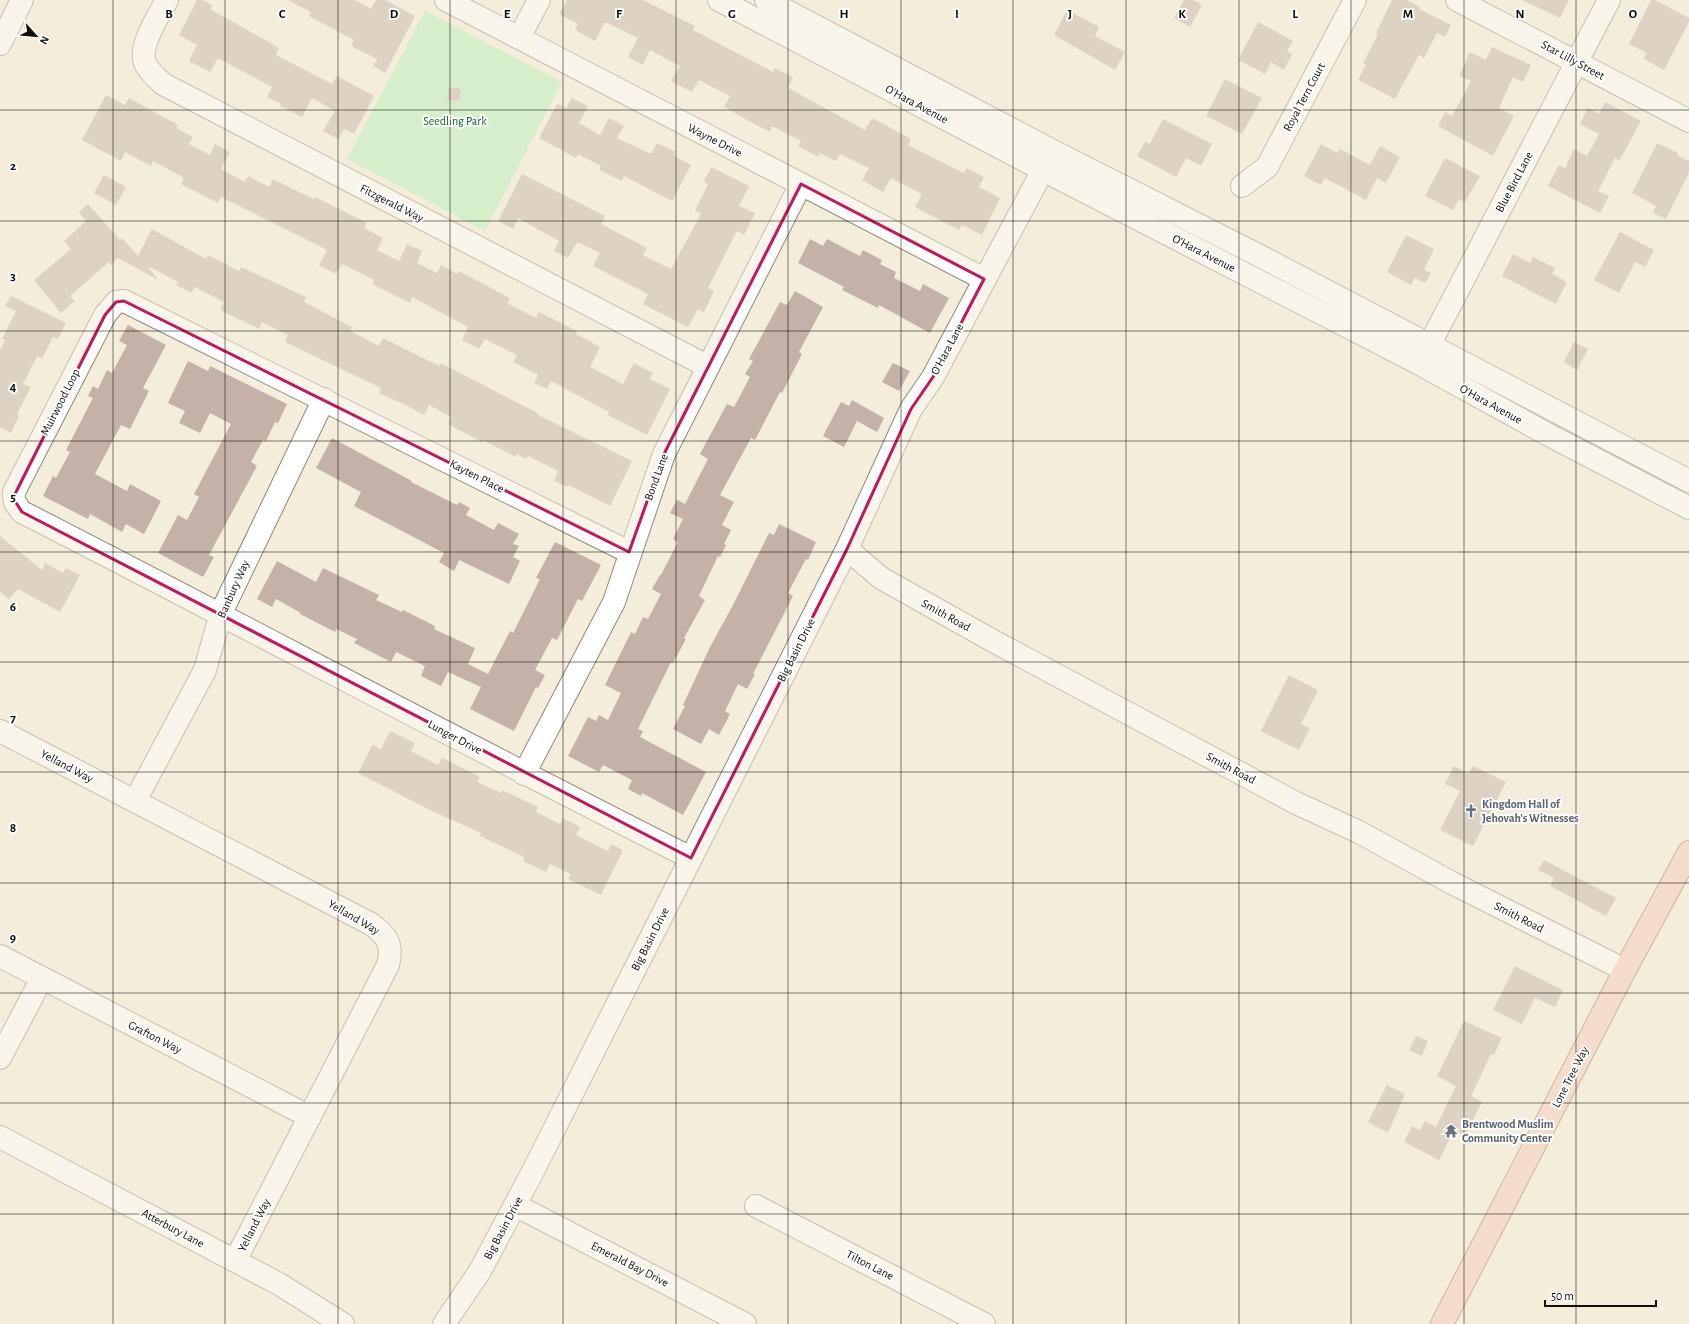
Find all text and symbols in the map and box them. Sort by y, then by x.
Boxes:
text: B [165,8,173,21]
text: C [279,8,286,21]
text: D [390,8,399,21]
text: E [504,8,511,21]
text: F [616,8,623,21]
text: G [728,8,736,21]
text: H [839,8,849,21]
text: I [955,8,959,21]
text: J [1068,8,1072,21]
text: K [1178,8,1186,21]
text: L [1292,8,1298,21]
text: M [1403,8,1413,21]
text: N [1515,8,1525,21]
text: O [1629,8,1638,21]
north arrow [16,16,56,56]
text: N [38,34,51,46]
street label: Star Lilly Street [1539,38,1607,83]
street label: Royal Tern Court [1281,61,1328,134]
street label: O'Hara Avenue [884,82,950,126]
park label: Seedling Park [423,115,487,127]
street label: Wayne Drive [685,121,744,160]
street label: Blue Bird Lane [1493,150,1535,214]
text: 2 [10,160,16,173]
street label: Fitzgerald Way [358,182,426,225]
street label: O'Hara Avenue [1170,232,1238,274]
text: 3 [10,270,16,283]
street label: O'Hara Lane [928,321,966,377]
street label: Muirwood Loop [38,367,82,437]
text: 4 [10,381,17,394]
street label: O'Hara Avenue [1458,382,1524,426]
street label: Bond Lane [642,452,670,502]
street label: Kayten Place [447,457,506,496]
text: 5 [10,491,16,504]
street label: Banbury Way [215,558,252,620]
street label: Smith Road [919,597,973,633]
text: 6 [10,601,16,614]
street label: Big Basin Drive [775,616,817,684]
text: 7 [10,712,16,725]
street label: Lunger Drive [426,718,484,756]
street label: Yelland Way [38,747,95,786]
street label: Smith Road [1204,750,1258,786]
place label: Kingdom Hall of Jehovah's Witnesses [1482,798,1579,824]
church icon: Kingdom Hall of Jehovah's Witnesses [1463,803,1479,819]
text: 8 [10,822,16,835]
street label: Yelland Way [326,897,382,937]
street label: Smith Road [1492,899,1546,935]
street label: Big Basin Drive [629,905,671,973]
text: 9 [10,932,16,945]
street label: Grafton Way [126,1018,184,1056]
street label: Lone Tree Way [1549,1044,1591,1110]
place label: Brentwood Muslim Community Center [1462,1118,1554,1145]
temple icon: Brentwood Muslim Community Center [1443,1123,1459,1139]
street label: Big Basin Drive [481,1194,525,1262]
street label: Yelland Way [236,1197,273,1254]
street label: Atterbury Lane [139,1206,206,1250]
street label: Emerald Bay Drive [589,1239,671,1290]
street label: Tilton Lane [844,1248,896,1282]
scale bar [1545,1282,1656,1308]
text: 50 m [1551,1290,1574,1302]

